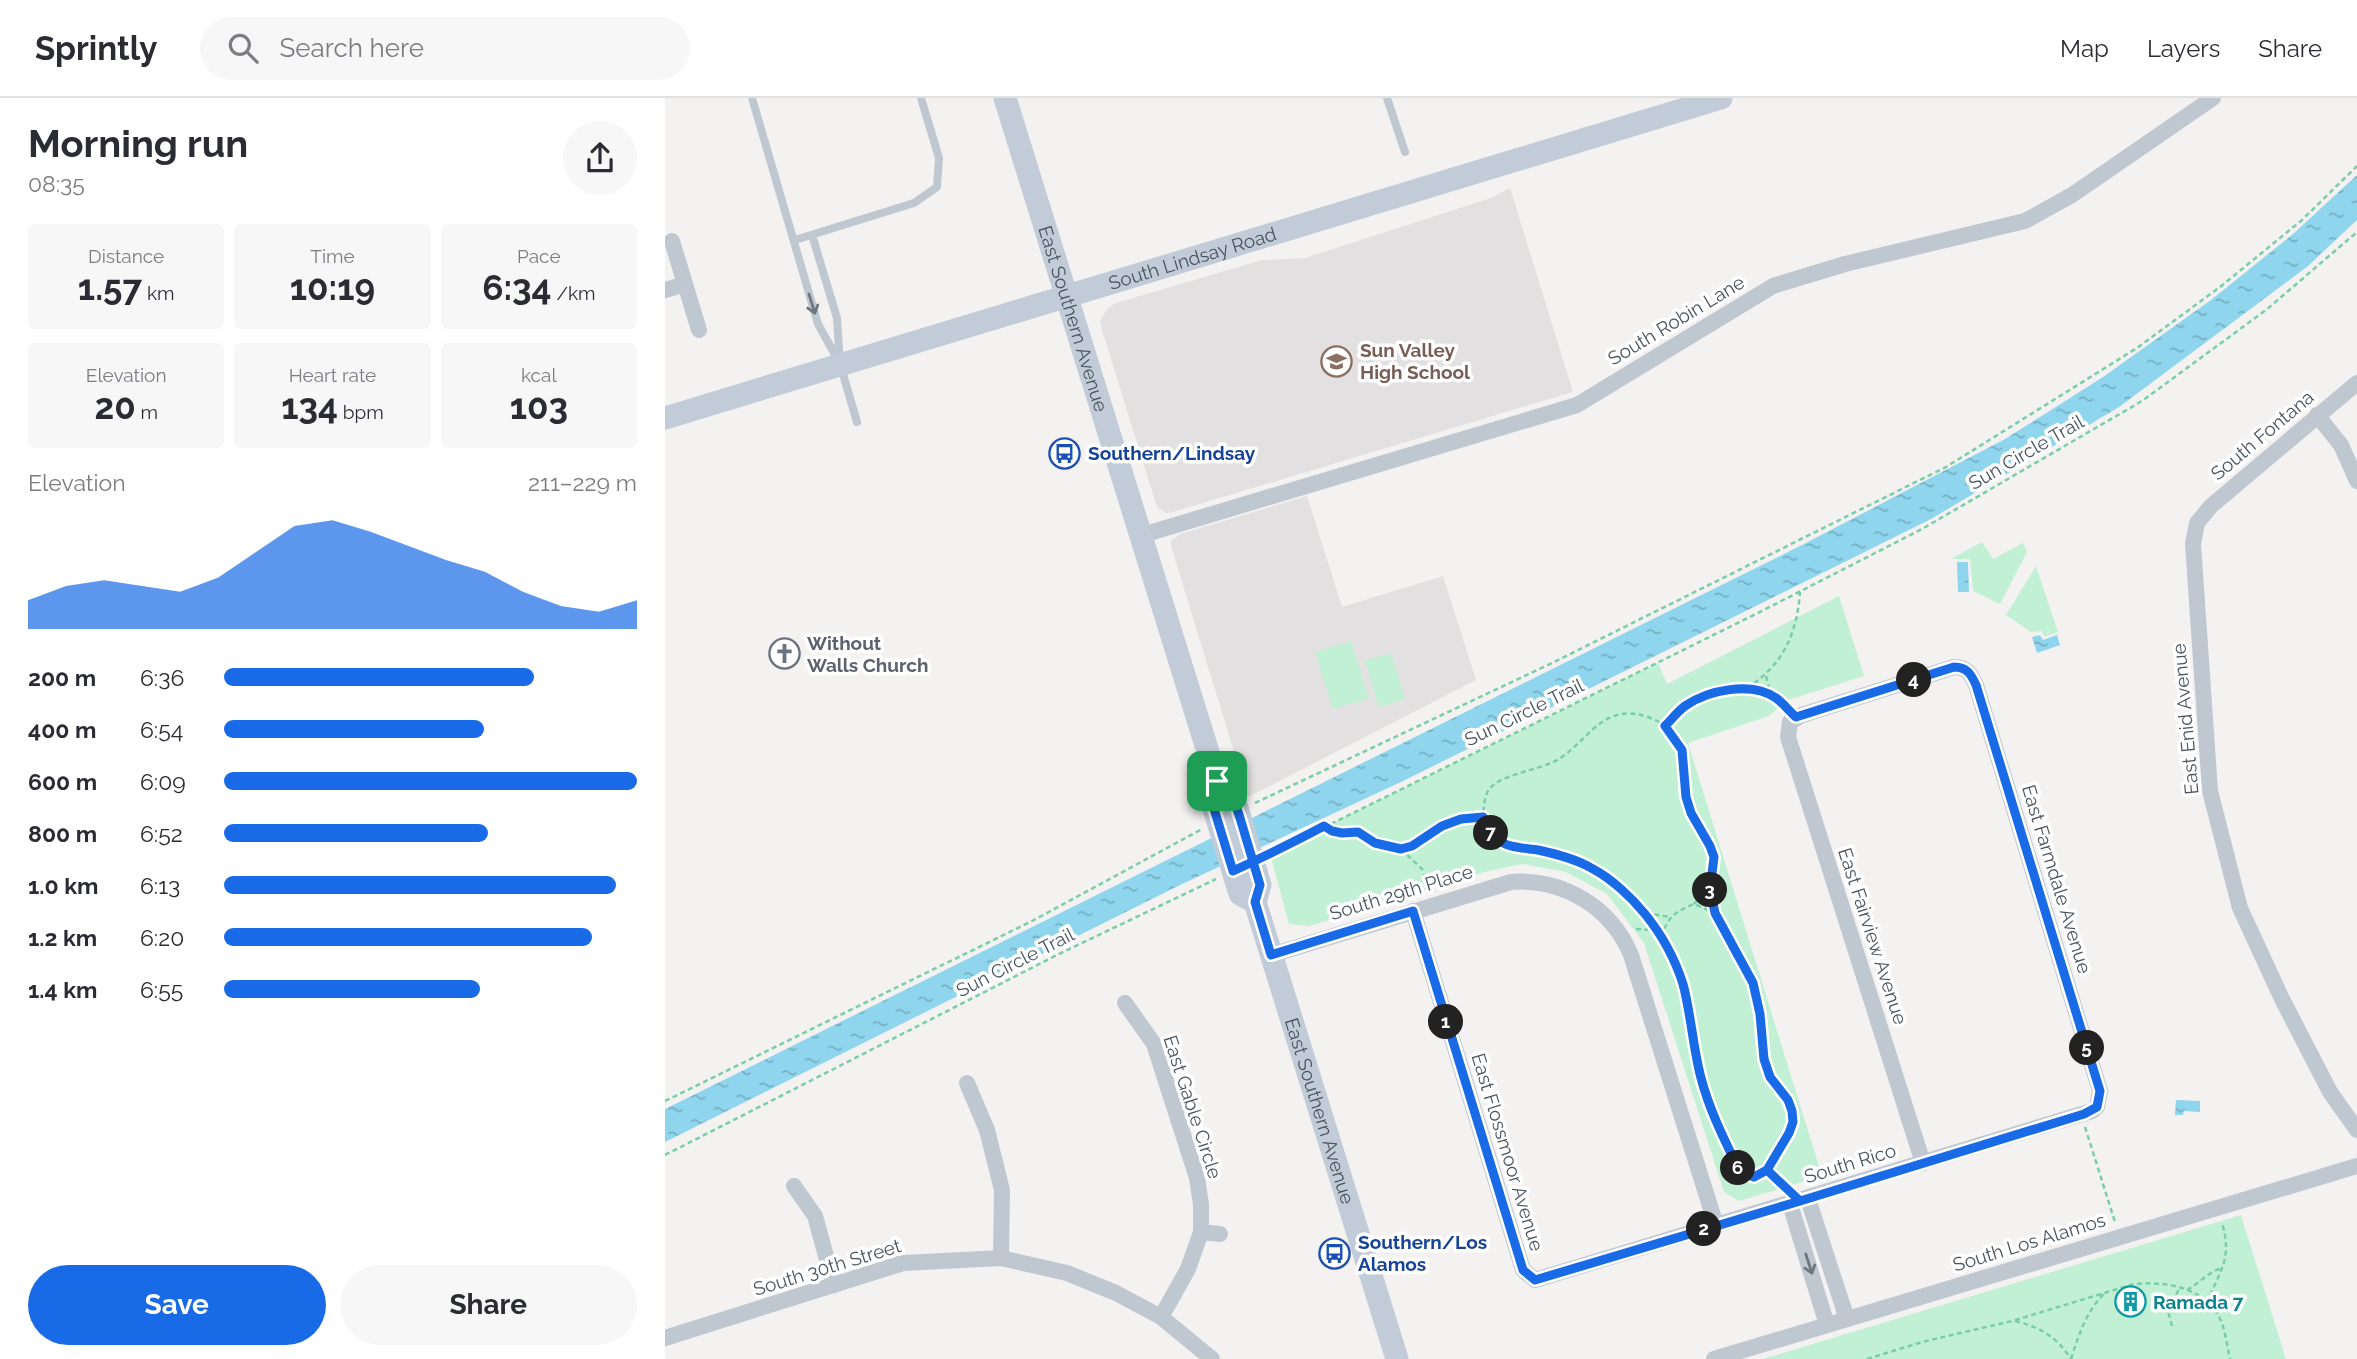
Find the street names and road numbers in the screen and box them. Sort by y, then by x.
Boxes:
street label: South Lindsay Road [1106,222,1279,294]
street label: East Southern Avenue [1034,223,1113,414]
street label: South Robin Lane [1604,271,1748,369]
street label: South Fontana [2206,386,2318,484]
street label: Sun Circle Trail [1964,410,2088,494]
street label: East Enid Avenue [2167,642,2203,796]
street label: Sun Circle Trail [1461,673,1588,750]
street label: East Farmdale Avenue [2018,782,2096,976]
street label: East Fairview Avenue [1834,845,1912,1027]
street label: South 29th Place [1327,860,1475,924]
street label: Sun Circle Trail [952,922,1078,1001]
street label: East Southern Avenue [1281,1015,1359,1207]
street label: East Gable Circle [1159,1033,1227,1181]
street label: East Flossmoor Avenue [1467,1051,1549,1253]
street label: South Rico [1802,1139,1898,1187]
street label: South Los Alamos [1950,1208,2108,1276]
street label: South 30th Street [751,1234,904,1300]

